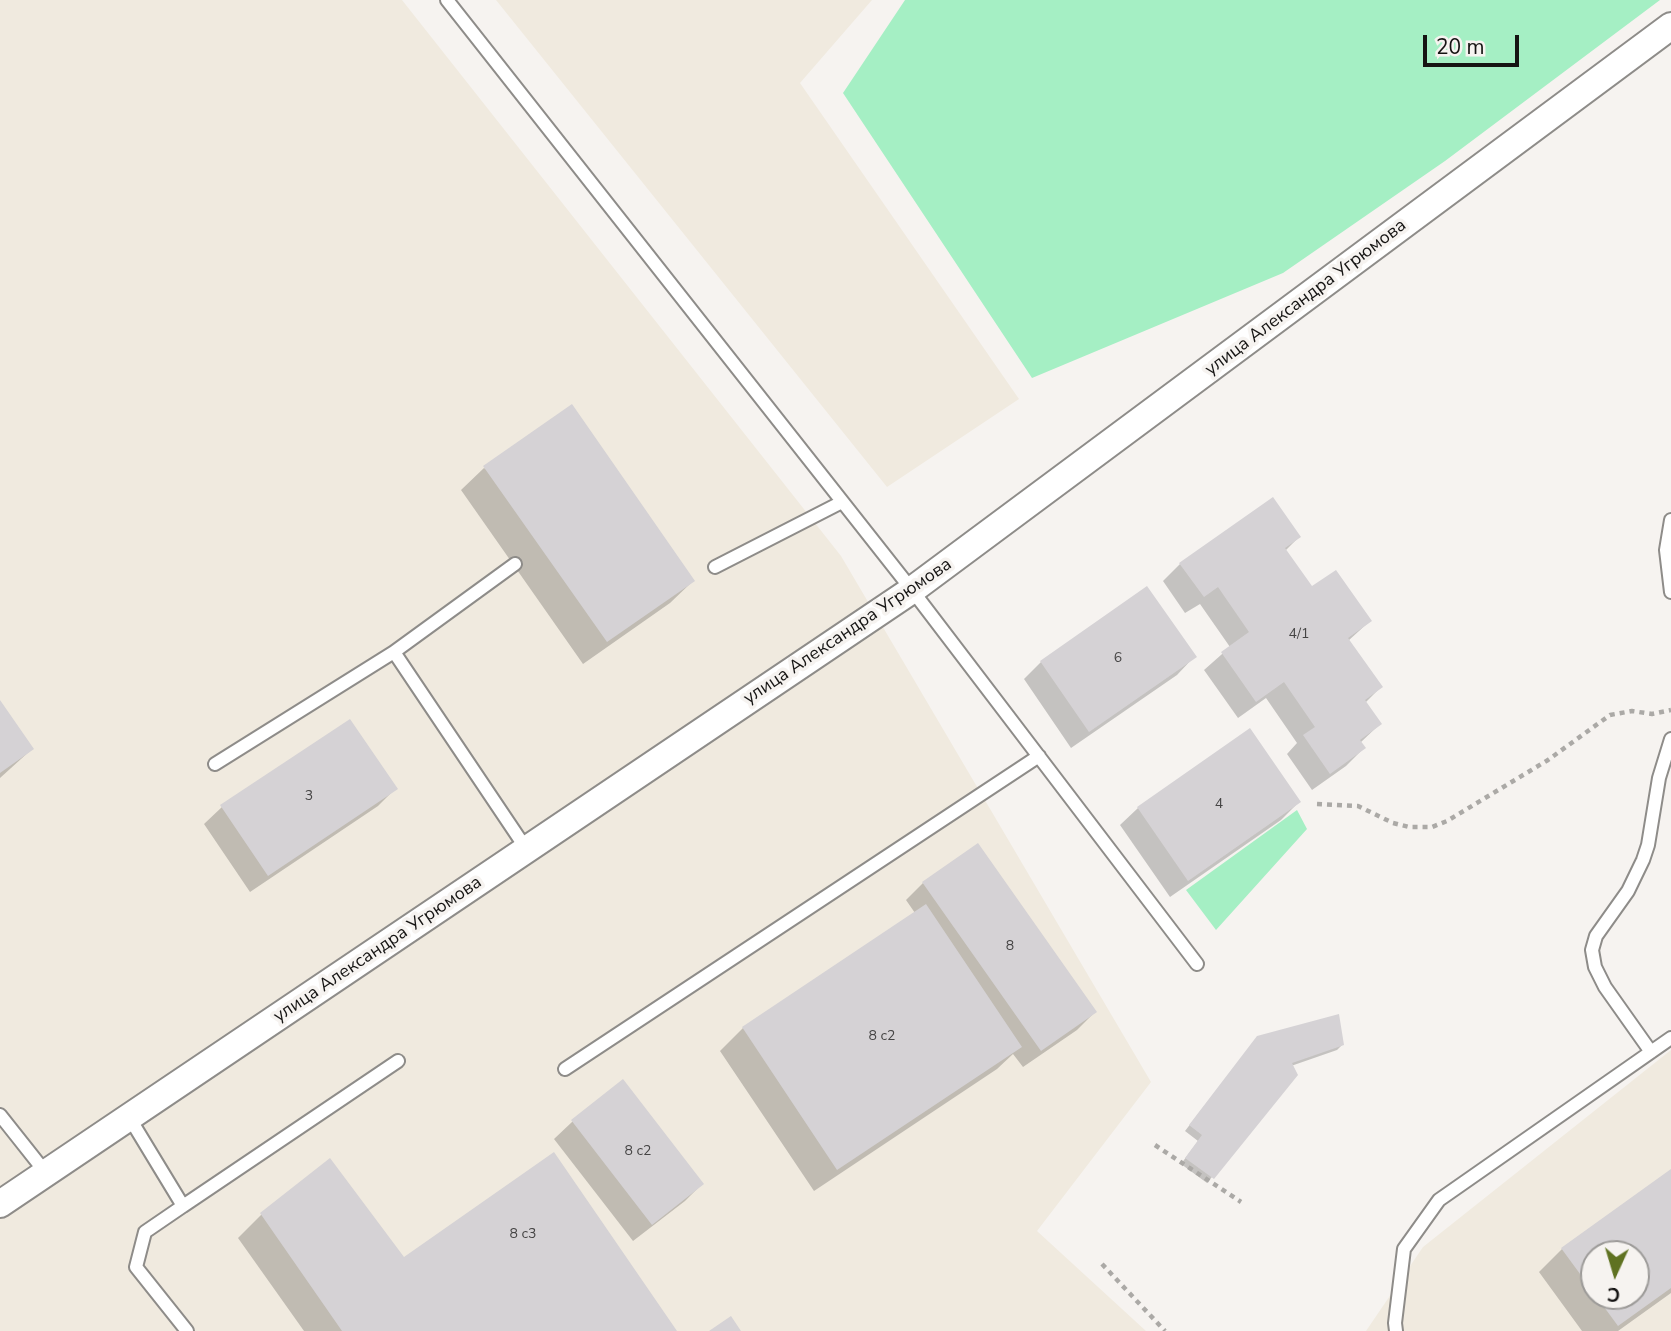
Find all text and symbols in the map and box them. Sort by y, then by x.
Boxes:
scale bar [1426,21,1522,65]
text: 20 m [1436,33,1485,61]
street label: улица Александра Угрюмова [1201,215,1411,381]
street label: улица Александра Угрюмова [740,554,956,710]
house number: 4/1 [1289,627,1309,643]
house number: 6 [1114,651,1122,667]
house number: 3 [305,789,313,805]
house number: 4 [1215,797,1223,813]
street label: улица Александра Угрюмова [270,872,486,1028]
house number: 8 [1006,939,1014,955]
house number: 8 с2 [868,1029,896,1045]
house number: 8 с2 [624,1144,652,1160]
house number: 8 с3 [509,1227,537,1243]
north arrow [1580,1240,1650,1310]
text: С [1606,1281,1621,1307]

